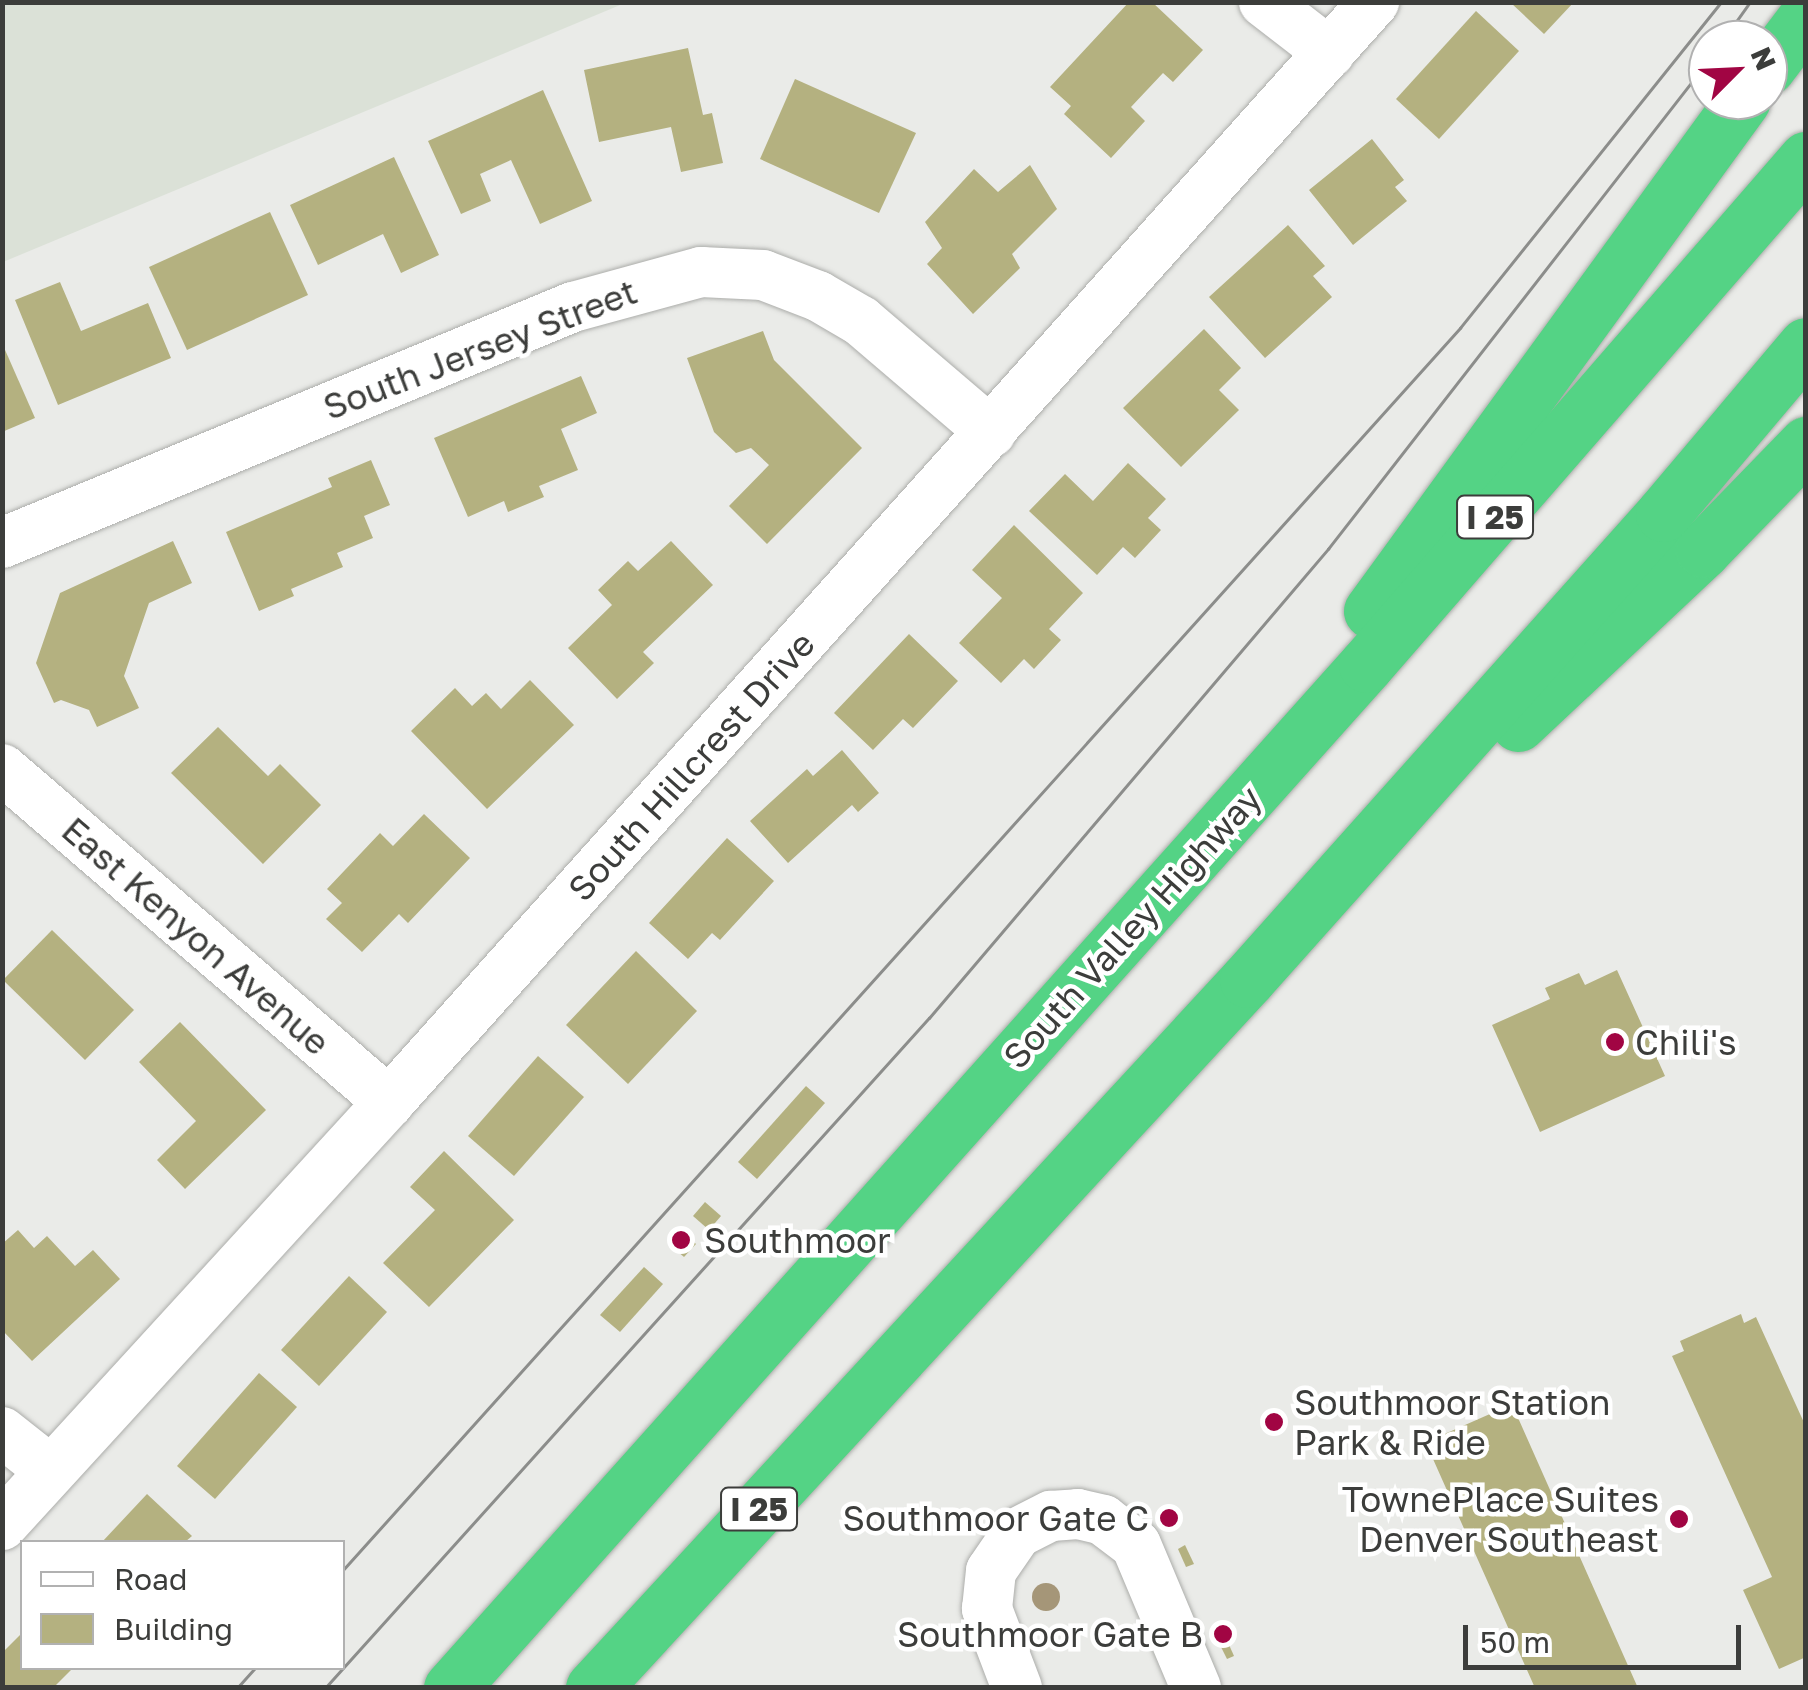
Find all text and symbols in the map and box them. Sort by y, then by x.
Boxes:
north arrow [1688,20,1788,120]
text: N [1745,42,1783,75]
street label: South Jersey Street [317,270,643,428]
road number: I 25 [1455,490,1535,544]
street label: South Hillcrest Drive [559,623,823,909]
street label: South Valley Highway [994,777,1270,1077]
street label: East Kenyon Avenue [54,808,338,1064]
place label: Chili's [1635,1021,1737,1063]
marker: Chili's [1604,1031,1626,1053]
place label: Southmoor [704,1219,891,1261]
marker: Southmoor [668,1227,694,1253]
place label: Southmoor Station Park & Ride [1294,1381,1611,1463]
marker: Southmoor Station Park & Ride [1263,1411,1285,1433]
place label: TownePlace Suites Denver Southeast [1342,1478,1659,1560]
road number: I 25 [719,1482,799,1536]
place label: Southmoor Gate C [843,1497,1149,1539]
marker: Southmoor Gate C [1158,1507,1180,1529]
marker: TownePlace Suites Denver Southeast [1668,1508,1690,1530]
legend [20,1540,345,1670]
text: Road [114,1561,188,1597]
scale bar [1468,1605,1746,1667]
text: Building [114,1611,233,1647]
place label: Southmoor Gate B [897,1613,1203,1655]
marker: Southmoor Gate B [1212,1623,1234,1645]
text: 50 m [1480,1624,1550,1660]

